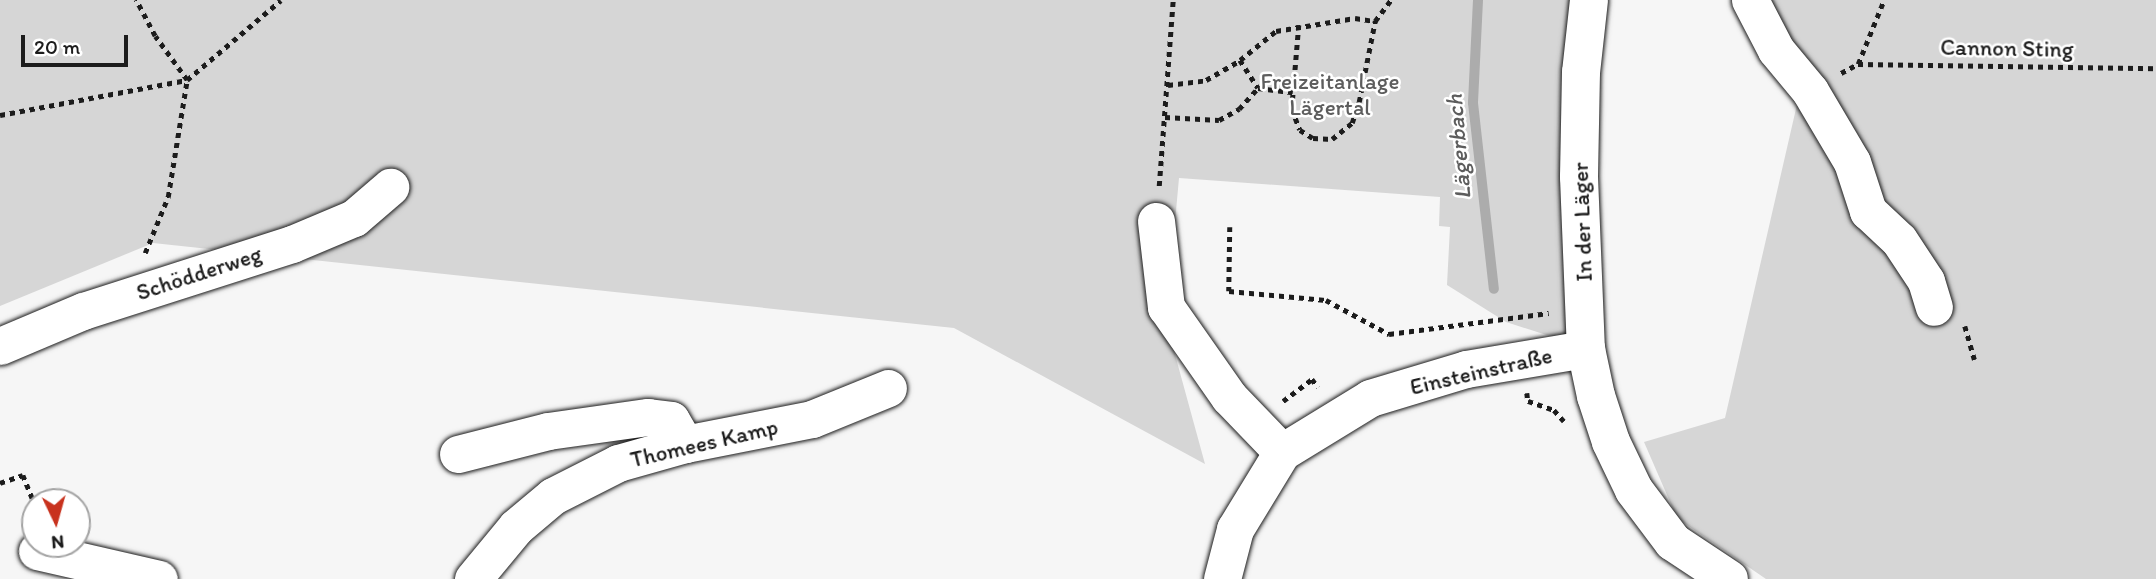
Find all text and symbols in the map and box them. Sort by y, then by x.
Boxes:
scale bar [24,21,131,65]
street label: Cannon Sting [1940,33,2074,63]
text: 20 m [34,34,80,59]
park label: Freizeitanlage Lägertal [1260,67,1400,121]
water label: Lägerbach [1439,93,1477,201]
street label: In der Läger [1566,162,1598,282]
street label: Schödderweg [133,240,265,306]
street label: Einsteinstraße [1407,341,1555,401]
street label: Thomees Kamp [628,413,780,473]
north arrow [21,488,91,558]
text: N [50,530,65,554]

